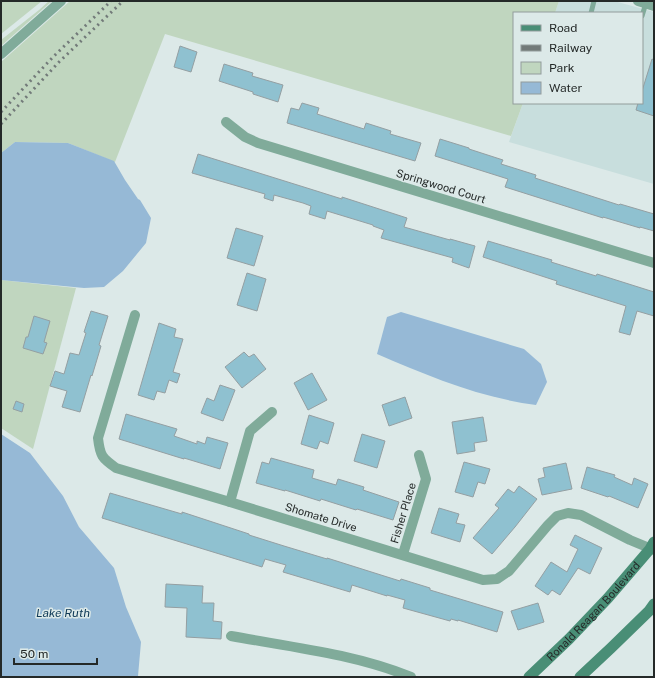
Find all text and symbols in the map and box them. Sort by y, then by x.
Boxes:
legend [513,12,643,104]
text: Road [549,21,577,35]
text: Railway [549,41,593,55]
text: Park [549,61,575,75]
text: Water [549,81,583,95]
street label: Springwood Court [395,167,487,205]
street label: Fisher Place [388,481,418,545]
street label: Shomate Drive [284,500,358,534]
street label: Ronald Reagan Boulevard [544,559,642,663]
water label: Lake Ruth [36,606,90,620]
scale bar [14,640,97,666]
text: 50 m [20,647,48,661]

